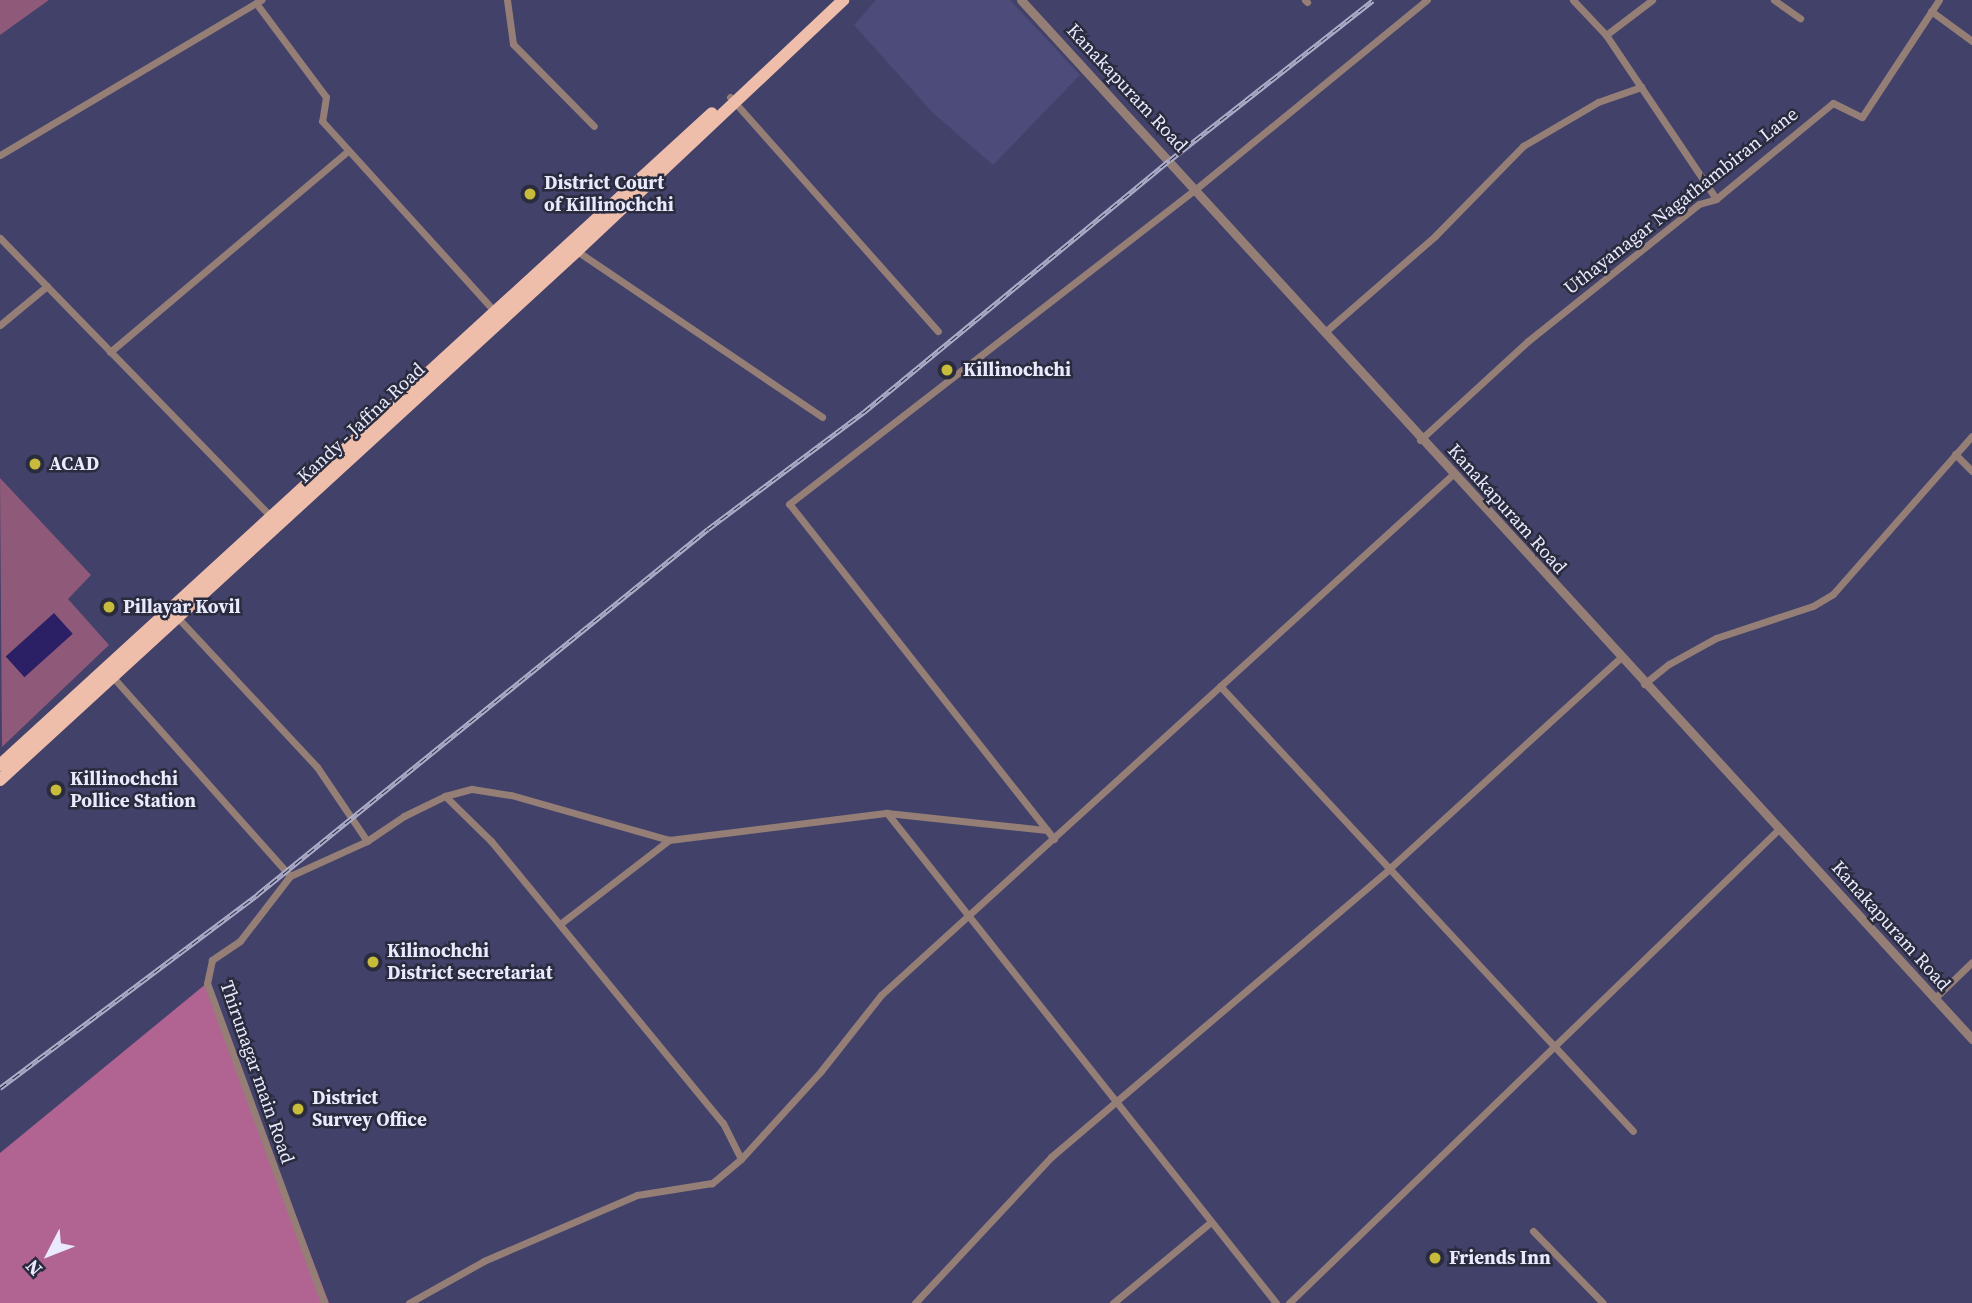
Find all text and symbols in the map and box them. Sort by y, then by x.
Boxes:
street label: Kanakapuram Road [1062,19,1192,157]
street label: Uthayanagar Nagathambiran Lane [1559,103,1803,299]
place label: District Court of Killinochchi [544,172,674,216]
marker: District Court of Killinochchi [522,186,538,202]
street label: Kandy - Jaffna Road [292,358,430,488]
place label: Killinochchi [963,359,1071,381]
marker: Killinochchi [937,360,957,380]
street label: Kanakapuram Road [1443,439,1571,579]
place label: ACAD [49,453,99,475]
marker: ACAD [27,456,43,472]
place label: Pillayar Kovil [123,596,241,618]
marker: Pillayar Kovil [101,599,117,615]
place label: Killinochchi Pollice Station [70,768,196,812]
marker: Killinochchi Pollice Station [48,782,64,798]
street label: Kanakapuram Road [1827,856,1955,996]
place label: Kilinochchi District secretariat [387,940,552,984]
marker: Kilinochchi District secretariat [365,954,381,970]
street label: Thirunagar main Road [215,978,299,1166]
place label: District Survey Office [312,1087,427,1131]
marker: District Survey Office [290,1101,306,1117]
north arrow [14,1219,84,1289]
place label: Friends Inn [1449,1247,1551,1269]
marker: Friends Inn [1427,1250,1443,1266]
text: N [19,1254,48,1282]

